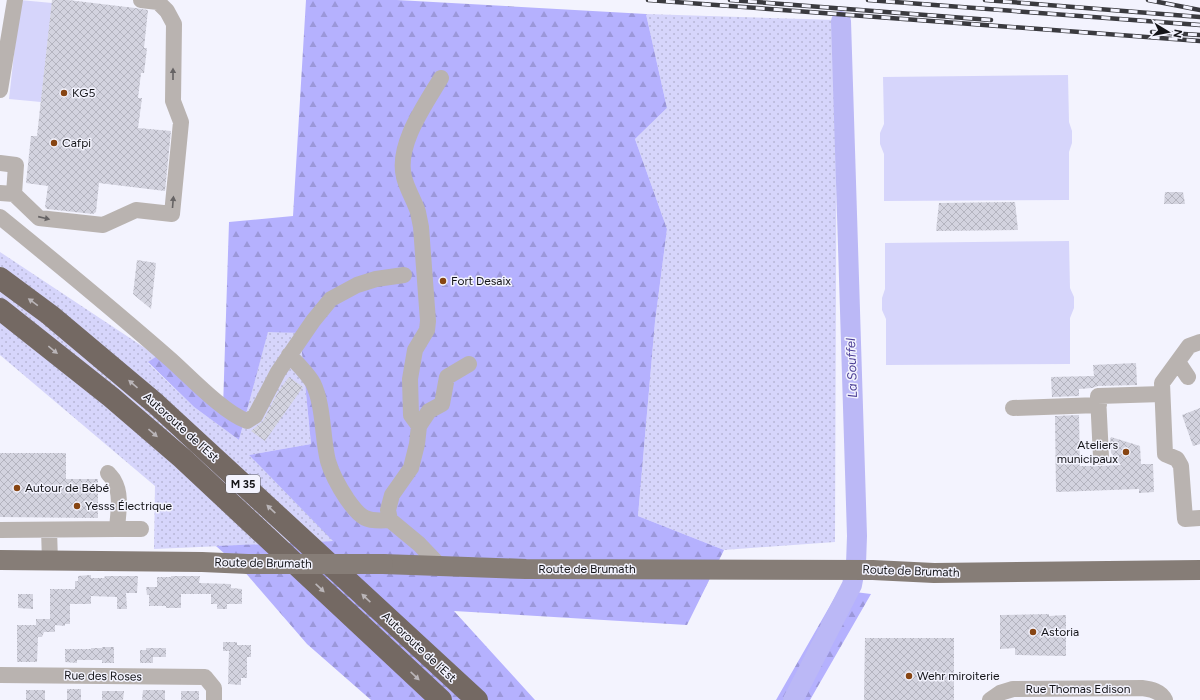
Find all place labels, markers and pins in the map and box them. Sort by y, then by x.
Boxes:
place label: KG5 [72,86,95,100]
marker: KG5 [59,88,69,98]
place label: Cafpi [62,136,91,150]
marker: Cafpi [49,138,59,148]
place label: Fort Desaix [451,274,511,288]
marker: Fort Desaix [438,276,448,286]
place label: Ateliers municipaux [1057,438,1118,466]
marker: Ateliers municipaux [1121,447,1131,457]
place label: Autour de Bébé [25,481,109,495]
marker: Autour de Bébé [12,483,22,493]
place label: Yesss Électrique [85,499,173,513]
marker: Yesss Électrique [72,501,82,511]
place label: Astoria [1041,625,1079,639]
marker: Astoria [1028,627,1038,637]
place label: Wehr miroiterie [917,669,1000,683]
marker: Wehr miroiterie [904,671,914,681]

